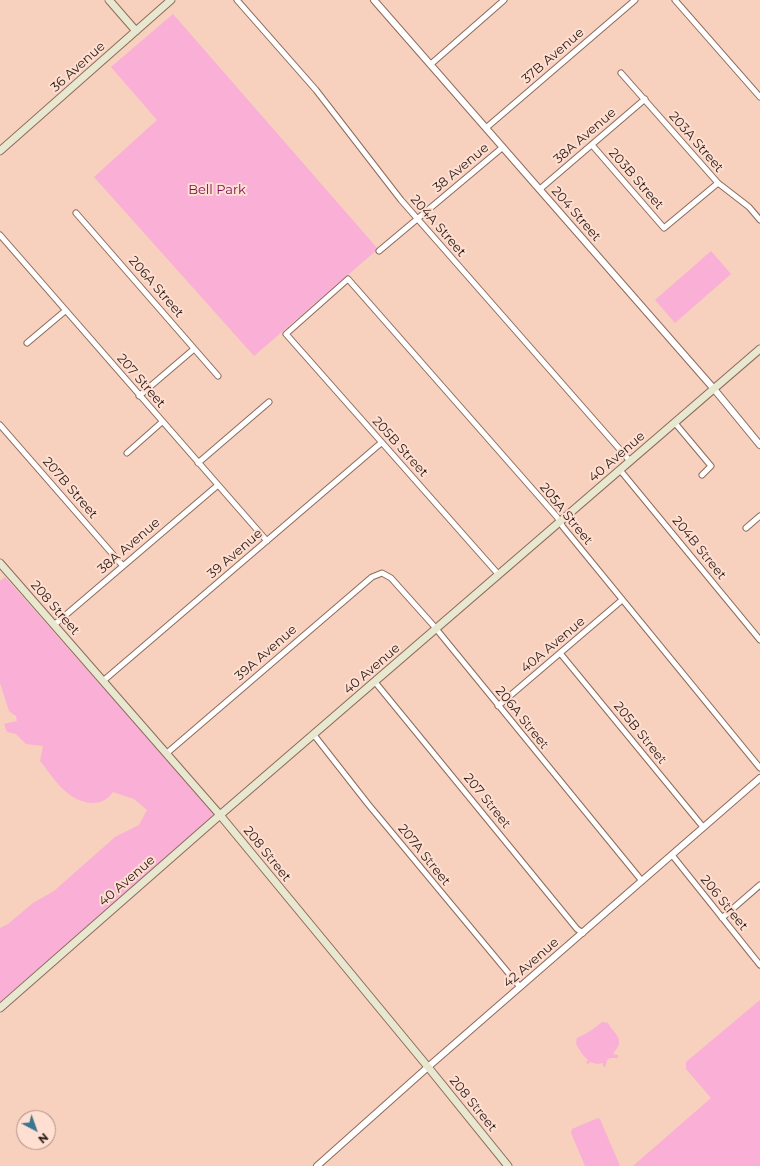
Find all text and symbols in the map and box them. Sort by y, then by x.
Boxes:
street label: 37B Avenue [519,25,587,87]
street label: 36 Avenue [48,39,108,95]
street label: 38A Avenue [551,105,619,167]
street label: 203A Street [665,108,727,176]
street label: 38 Avenue [430,140,492,196]
street label: 203B Street [605,145,667,213]
park label: Bell Park [188,182,246,198]
street label: 204 Street [548,184,604,244]
street label: 204A Street [407,192,469,260]
street label: 206A Street [125,253,187,321]
street label: 207 Street [113,351,169,411]
street label: 205B Street [369,414,431,480]
street label: 40 Avenue [586,428,648,486]
street label: 207B Street [39,454,101,522]
street label: 205A Street [536,480,596,548]
street label: 204B Street [669,513,729,583]
street label: 38A Avenue [95,515,163,577]
street label: 39 Avenue [204,526,266,582]
street label: 208 Street [27,578,83,638]
street label: 40A Avenue [518,614,588,676]
street label: 39A Avenue [232,622,300,684]
street label: 40 Avenue [341,640,403,698]
street label: 206A Street [492,684,552,752]
street label: 205B Street [610,699,670,767]
street label: 207 Street [460,770,514,832]
street label: 207A Street [394,821,454,889]
street label: 208 Street [240,823,294,885]
street label: 40 Avenue [96,852,158,910]
street label: 206 Street [697,872,751,934]
street label: 42 Avenue [500,935,562,991]
street label: 208 Street [446,1073,500,1135]
north arrow [16,1110,56,1150]
text: N [35,1130,51,1146]

